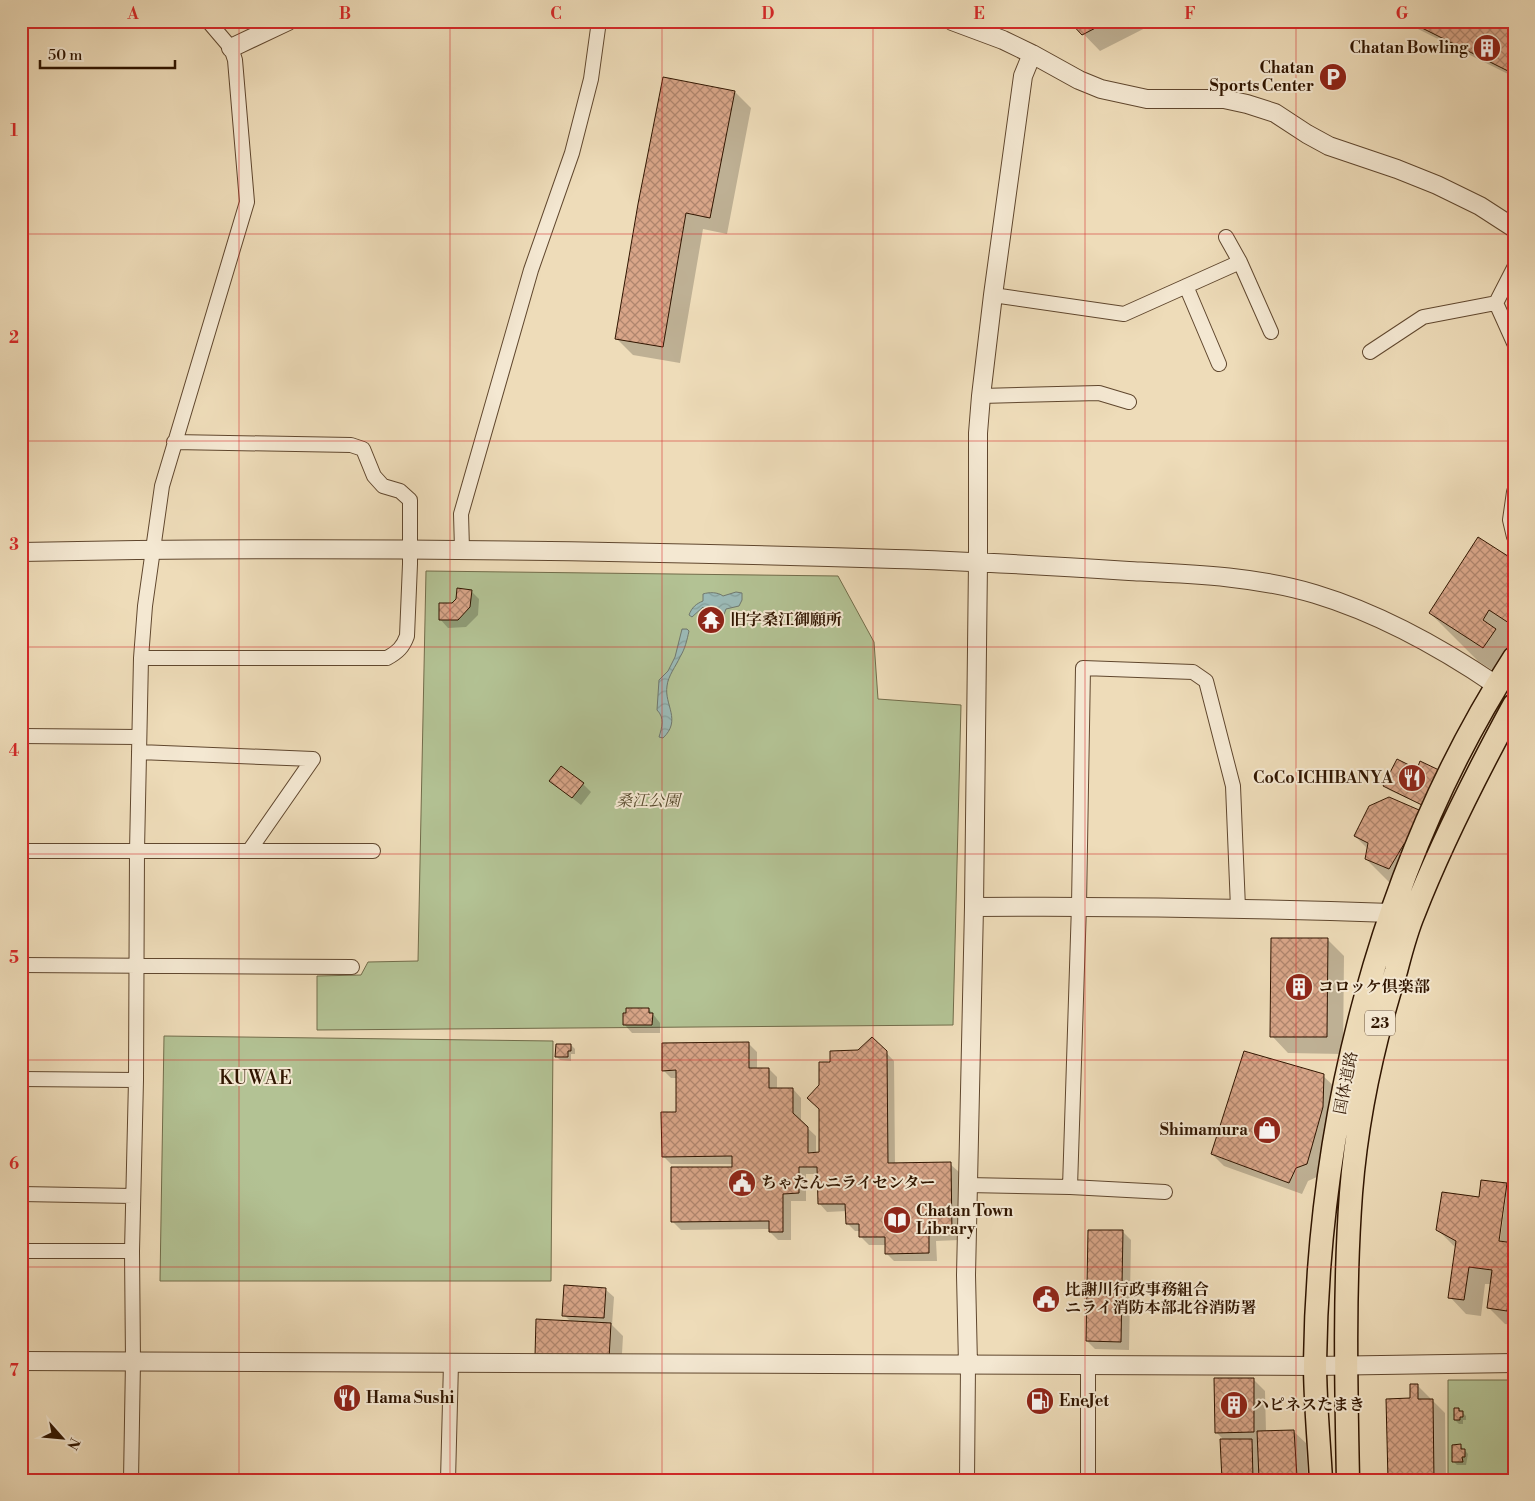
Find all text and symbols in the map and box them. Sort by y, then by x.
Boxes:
text: A [126,4,139,24]
text: B [339,4,351,24]
text: C [550,4,562,24]
text: D [762,4,775,24]
text: E [973,4,985,24]
text: F [1184,4,1196,24]
text: G [1396,4,1409,24]
building icon: Chatan Bowling [1472,33,1502,63]
scale bar [40,38,175,70]
place label: Chatan Bowling [1349,38,1469,58]
text: 50 m [48,46,82,65]
place label: Chatan Sports Center [1210,58,1314,96]
parking icon: Chatan Sports Center [1318,62,1348,92]
text: 1 [10,121,18,141]
text: 2 [9,328,19,348]
text: 3 [9,535,19,555]
temple icon: 旧字桑江御願所 [696,605,726,635]
place label: 旧字桑江御願所 [730,610,842,630]
text: 4 [9,741,20,761]
restaurant icon: CoCo ICHIBANYA [1397,763,1427,793]
place label: CoCo ICHIBANYA [1253,768,1394,788]
park label: 桑江公園 [616,791,683,811]
text: 5 [9,948,19,968]
building icon: コロッケ倶楽部 [1284,972,1314,1002]
place label: コロッケ倶楽部 [1318,977,1431,997]
road number: 23 [1365,1010,1395,1036]
street label: 国体道路 [1330,1050,1362,1116]
district label: KUWAE [219,1066,293,1090]
shop icon: Shimamura [1252,1115,1282,1145]
place label: Shimamura [1160,1120,1248,1140]
text: 6 [9,1154,19,1174]
public building icon: ちゃたんニライセンター [727,1168,757,1198]
place label: ちゃたんニライセンター [761,1173,935,1193]
place label: Chatan Town Library [916,1201,1013,1239]
library icon: Chatan Town Library [882,1205,912,1235]
place label: 比謝川行政事務組合 ニライ消防本部北谷消防署 [1065,1280,1257,1318]
public building icon: 比謝川行政事務組合 ニライ消防本部北谷消防署 [1031,1284,1061,1314]
text: 7 [9,1361,19,1381]
restaurant icon: Hama Sushi [332,1383,362,1413]
fuel station icon: EneJet [1025,1386,1055,1416]
place label: Hama Sushi [366,1388,454,1408]
building icon: ハピネスたまき [1219,1390,1249,1420]
place label: EneJet [1059,1391,1109,1411]
place label: ハピネスたまき [1253,1395,1365,1415]
north arrow [38,1414,88,1464]
text: N [62,1434,83,1452]

